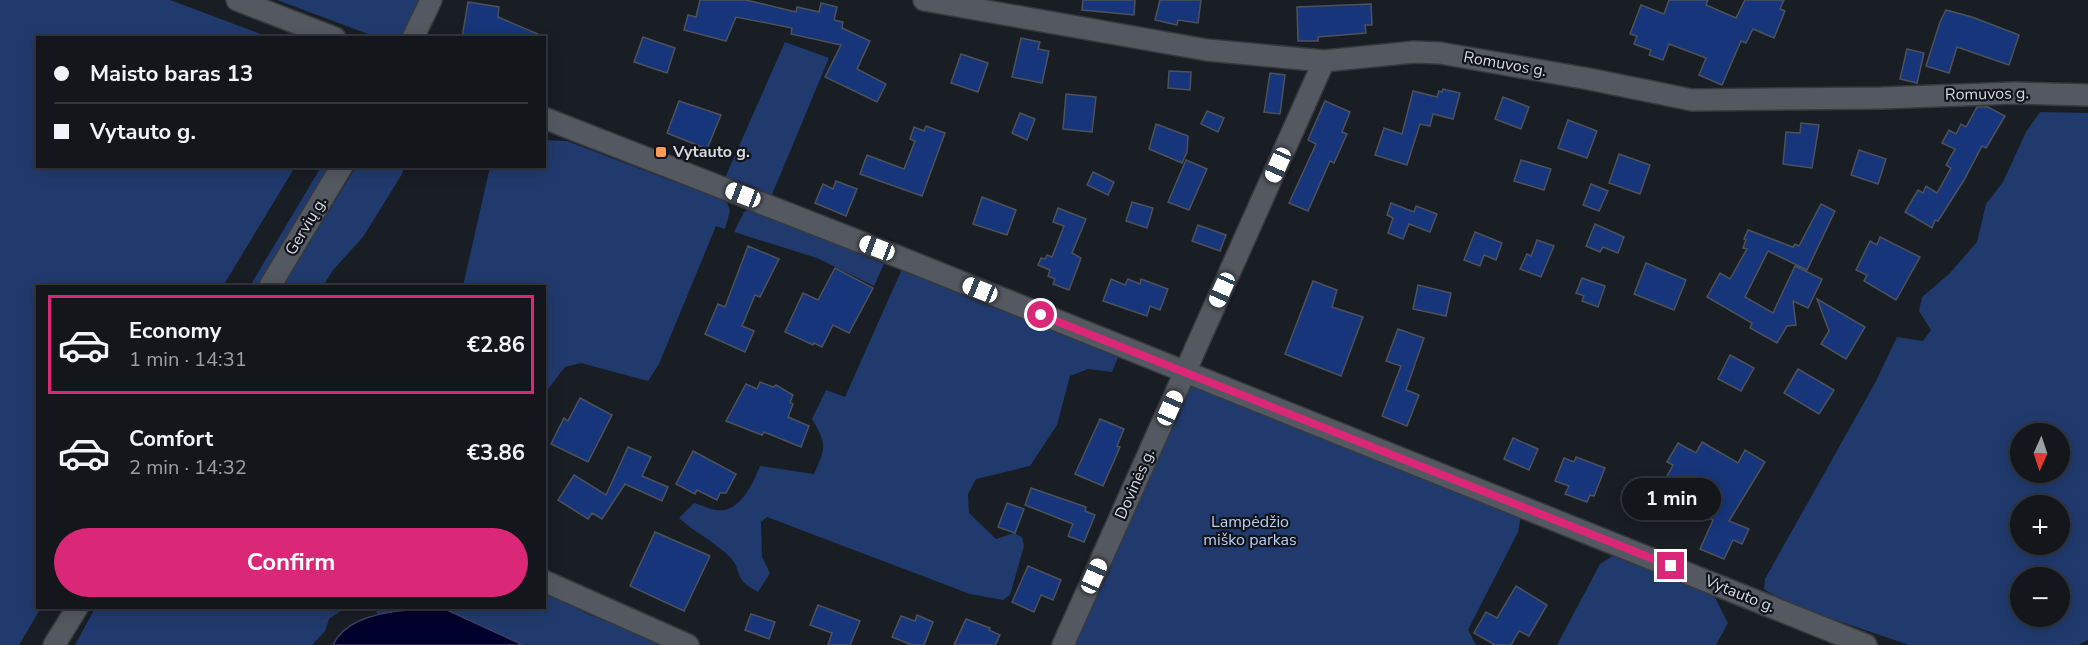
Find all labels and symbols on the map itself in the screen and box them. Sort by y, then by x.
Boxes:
street label: Romuvos g. [1462,46,1548,82]
street label: Romuvos g. [1945,82,2029,106]
place label: Vytauto g. [672,141,750,163]
marker: Vytauto g. [654,145,668,159]
car [1262,145,1294,185]
car [723,180,763,210]
street label: Gervių g. [280,193,332,259]
car [857,233,897,263]
car [1206,270,1238,310]
car [960,275,1000,305]
route start [1027,301,1054,328]
car [1154,388,1186,428]
north arrow [2010,423,2070,483]
street label: Dovinės g. [1110,445,1160,523]
callout: 1 min [1622,479,1720,521]
park label: Lampėdžio miško parkas [1203,511,1297,551]
route end [1657,552,1684,579]
car [1078,556,1110,596]
street label: Vytauto g. [1701,570,1778,618]

